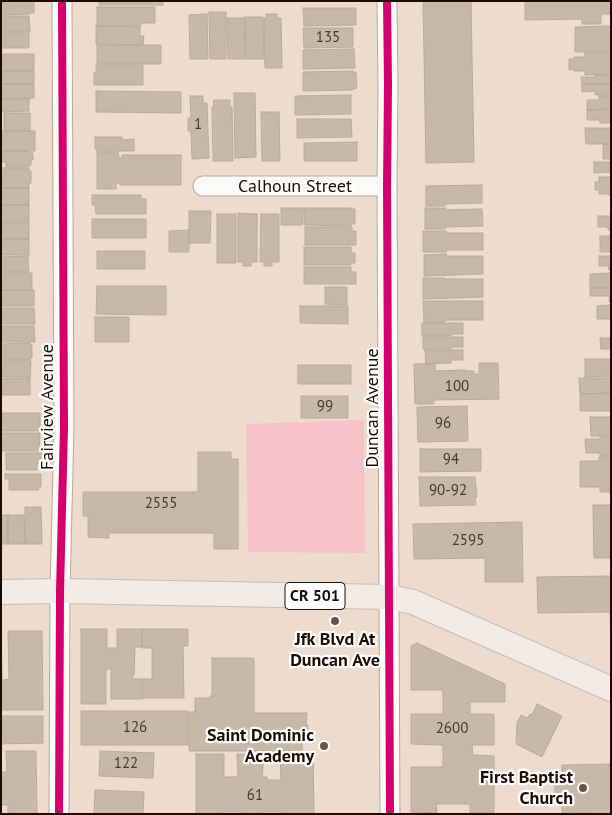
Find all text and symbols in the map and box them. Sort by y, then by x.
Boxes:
house number: 135 [316,29,340,47]
house number: 1 [194,116,202,134]
street label: Calhoun Street [238,176,352,198]
street label: Fairview Avenue [37,344,59,470]
street label: Duncan Avenue [362,348,384,468]
house number: 100 [445,378,469,396]
house number: 99 [317,398,333,416]
house number: 96 [435,415,451,433]
house number: 94 [443,451,459,469]
house number: 90-92 [429,482,467,500]
house number: 2555 [145,495,177,513]
house number: 2595 [452,532,484,550]
road number: CR 501 [285,582,345,610]
marker: Jfk Blvd At Duncan Ave [329,615,341,627]
place label: Jfk Blvd At Duncan Ave [290,629,380,672]
house number: 126 [123,719,147,737]
house number: 2600 [436,720,468,738]
place label: Saint Dominic Academy [207,725,314,768]
marker: Saint Dominic Academy [318,740,330,752]
house number: 122 [114,755,138,773]
place label: First Baptist Church [480,767,573,810]
marker: First Baptist Church [577,782,589,794]
house number: 61 [247,787,263,805]

